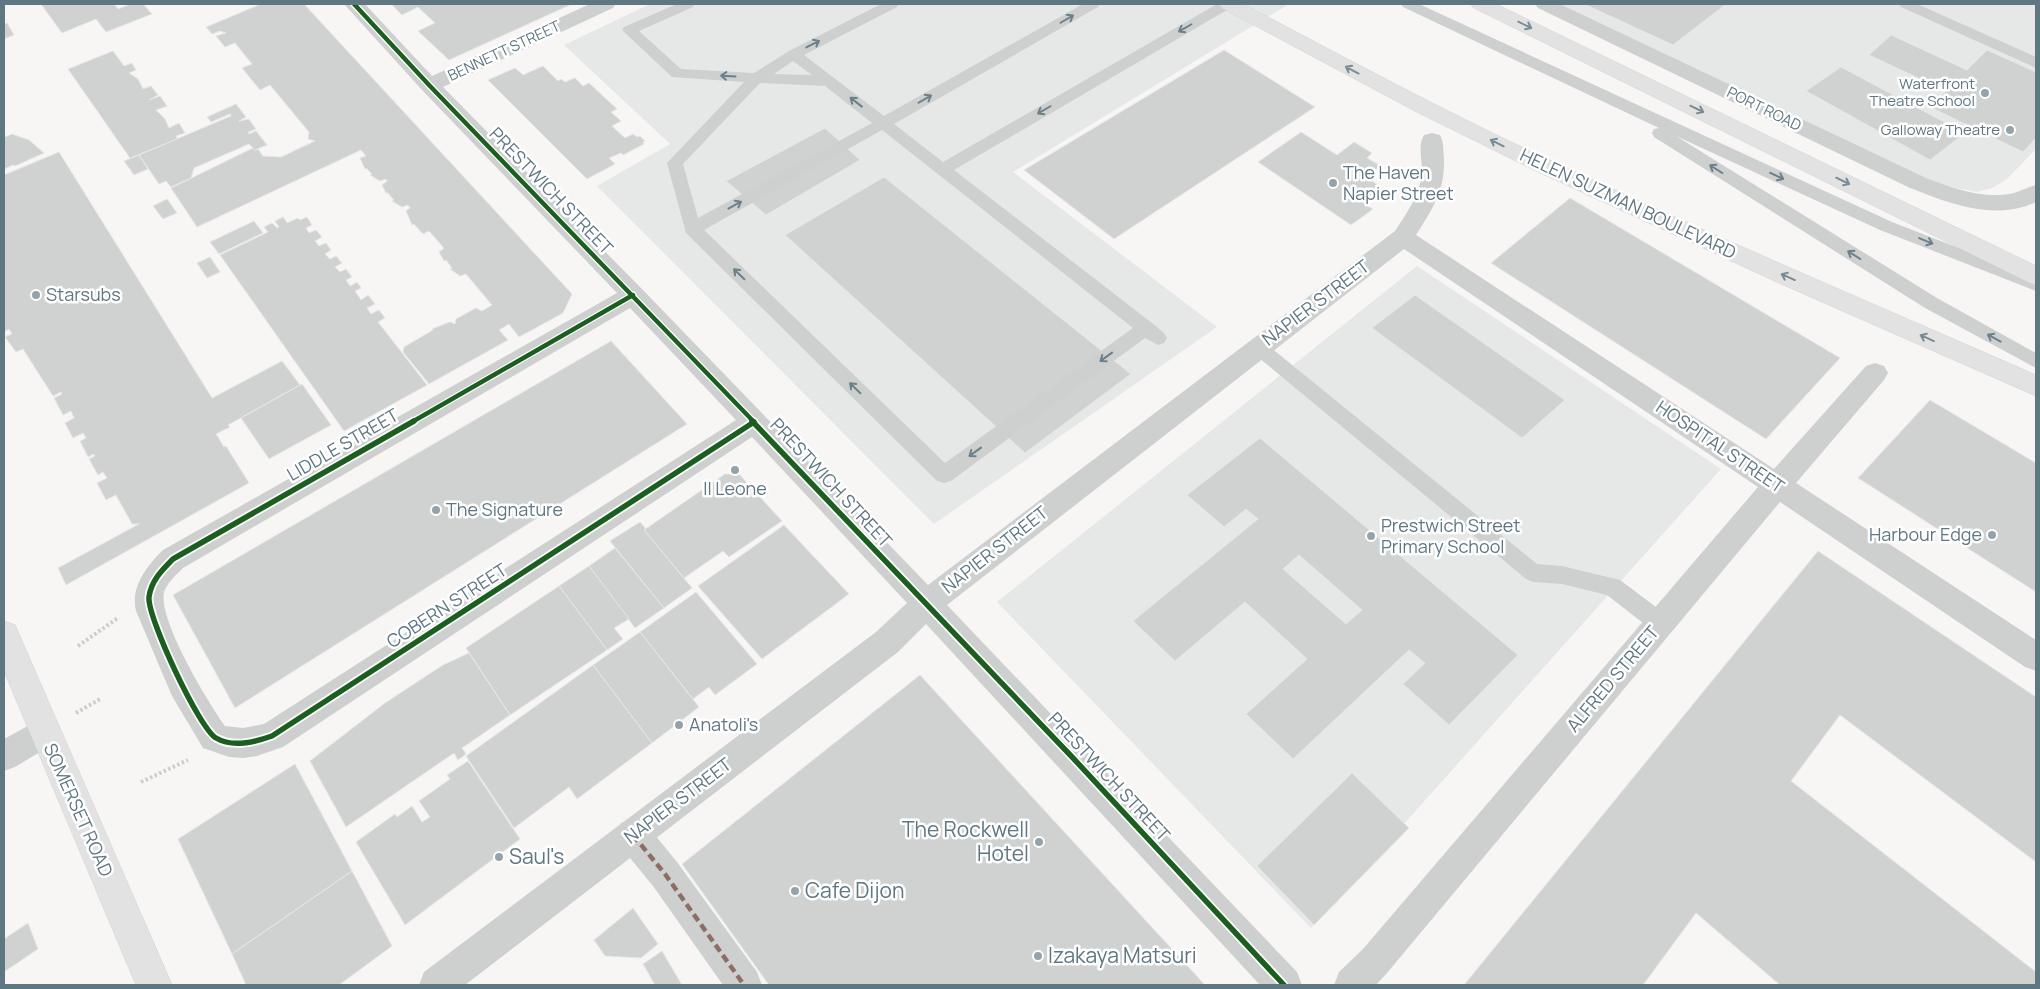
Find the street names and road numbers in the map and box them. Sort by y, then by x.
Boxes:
street label: BENNETT STREET [444,15,564,86]
street label: PORT ROAD [1723,81,1805,136]
street label: PRESTWICH STREET [485,121,619,259]
street label: HELEN SUZMAN BOULEVARD [1517,142,1740,264]
street label: NAPIER STREET [1257,254,1374,350]
street label: HOSPITAL STREET [1652,394,1790,498]
street label: LIDDLE STREET [282,402,403,486]
street label: PRESTWICH STREET [766,413,898,552]
street label: NAPIER STREET [936,500,1053,598]
street label: COBERN STREET [382,557,511,653]
street label: ALFRED STREET [1561,620,1664,736]
street label: PRESTWICH STREET [1044,707,1176,846]
street label: SOMERSET ROAD [39,739,119,880]
street label: NAPIER STREET [619,752,736,848]

